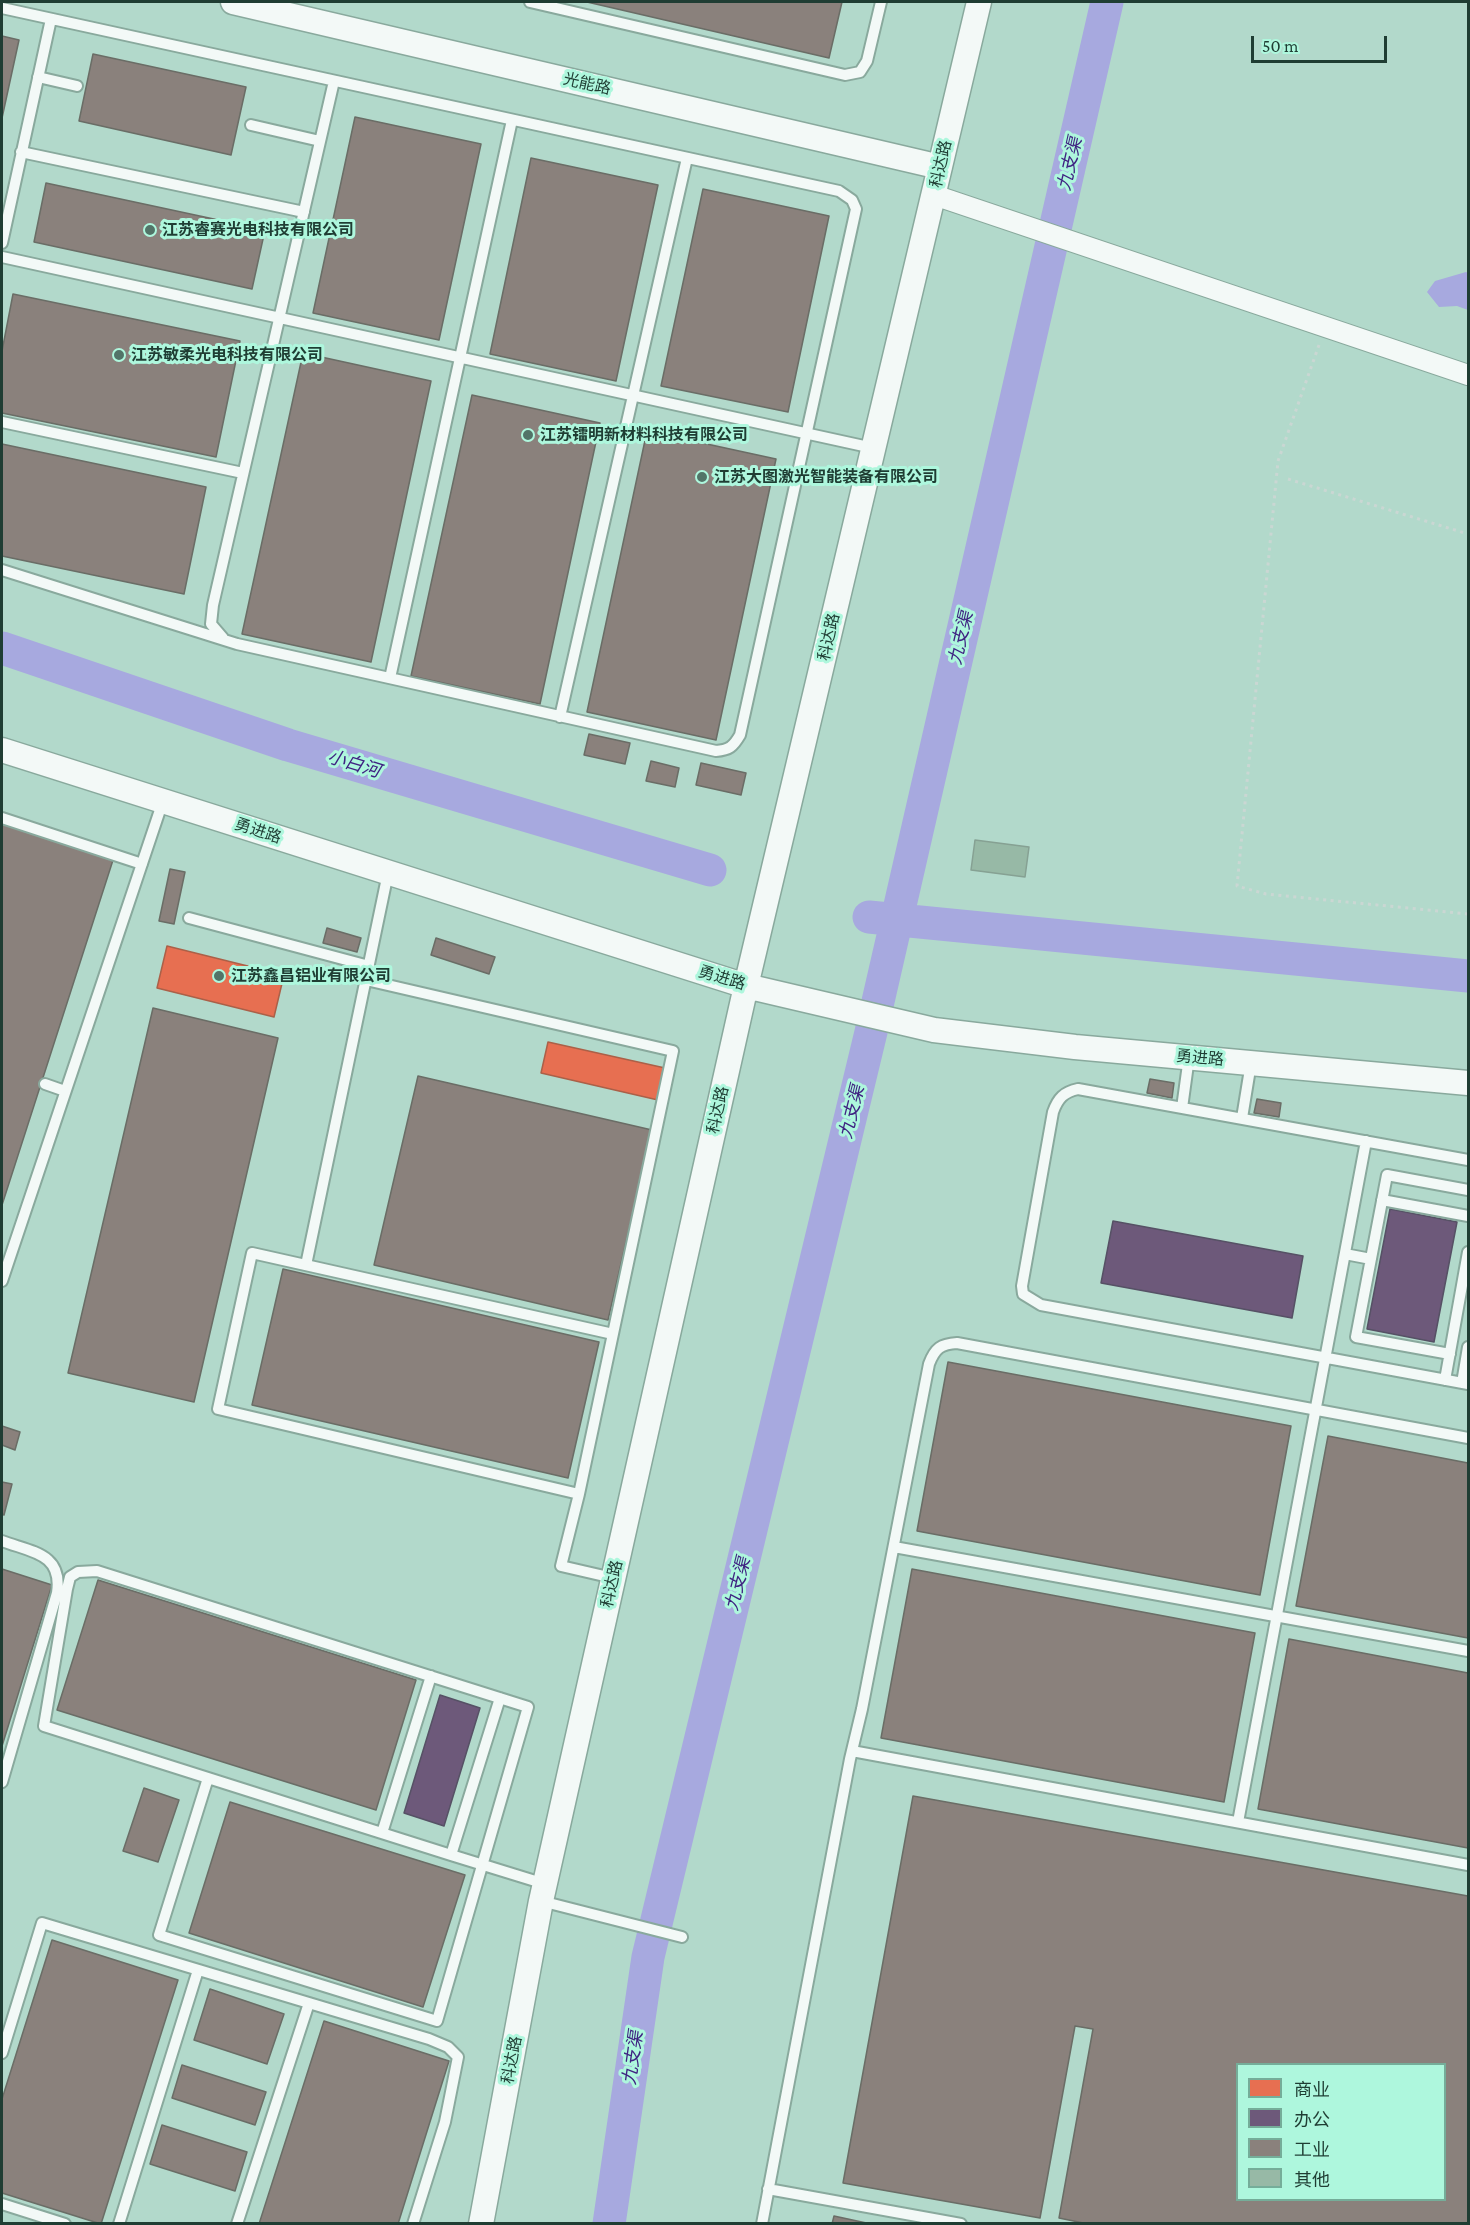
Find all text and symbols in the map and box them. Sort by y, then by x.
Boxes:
scale bar [1254,24,1390,62]
text: 50 m [1262,36,1299,56]
street label: 光能路 [561,69,613,99]
water label: 九支渠 [1053,135,1087,193]
street label: 科达路 [926,138,956,190]
place label: 江苏睿赛光电科技有限公司 [162,220,354,240]
marker: 江苏睿赛光电科技有限公司 [143,223,157,237]
place label: 江苏敏柔光电科技有限公司 [131,345,323,365]
marker: 江苏敏柔光电科技有限公司 [112,348,126,362]
place label: 江苏镭明新材料科技有限公司 [540,425,748,445]
marker: 江苏镭明新材料科技有限公司 [521,428,535,442]
place label: 江苏大图激光智能装备有限公司 [714,467,938,487]
marker: 江苏大图激光智能装备有限公司 [695,470,709,484]
water label: 九支渠 [944,609,978,667]
street label: 科达路 [814,611,844,663]
water label: 小白河 [325,746,383,782]
street label: 勇进路 [232,814,284,848]
street label: 勇进路 [696,962,748,994]
place label: 江苏鑫昌铝业有限公司 [231,966,391,986]
marker: 江苏鑫昌铝业有限公司 [212,969,226,983]
street label: 勇进路 [1175,1046,1225,1070]
water label: 九支渠 [835,1083,869,1141]
street label: 科达路 [703,1084,733,1136]
water label: 九支渠 [721,1555,755,1613]
street label: 科达路 [597,1558,627,1610]
water label: 九支渠 [619,2030,647,2086]
street label: 科达路 [498,2035,526,2085]
legend [1236,2063,1446,2201]
text: 商业 [1294,2080,1330,2100]
text: 办公 [1294,2110,1330,2130]
text: 工业 [1294,2140,1330,2160]
text: 其他 [1294,2170,1330,2190]

